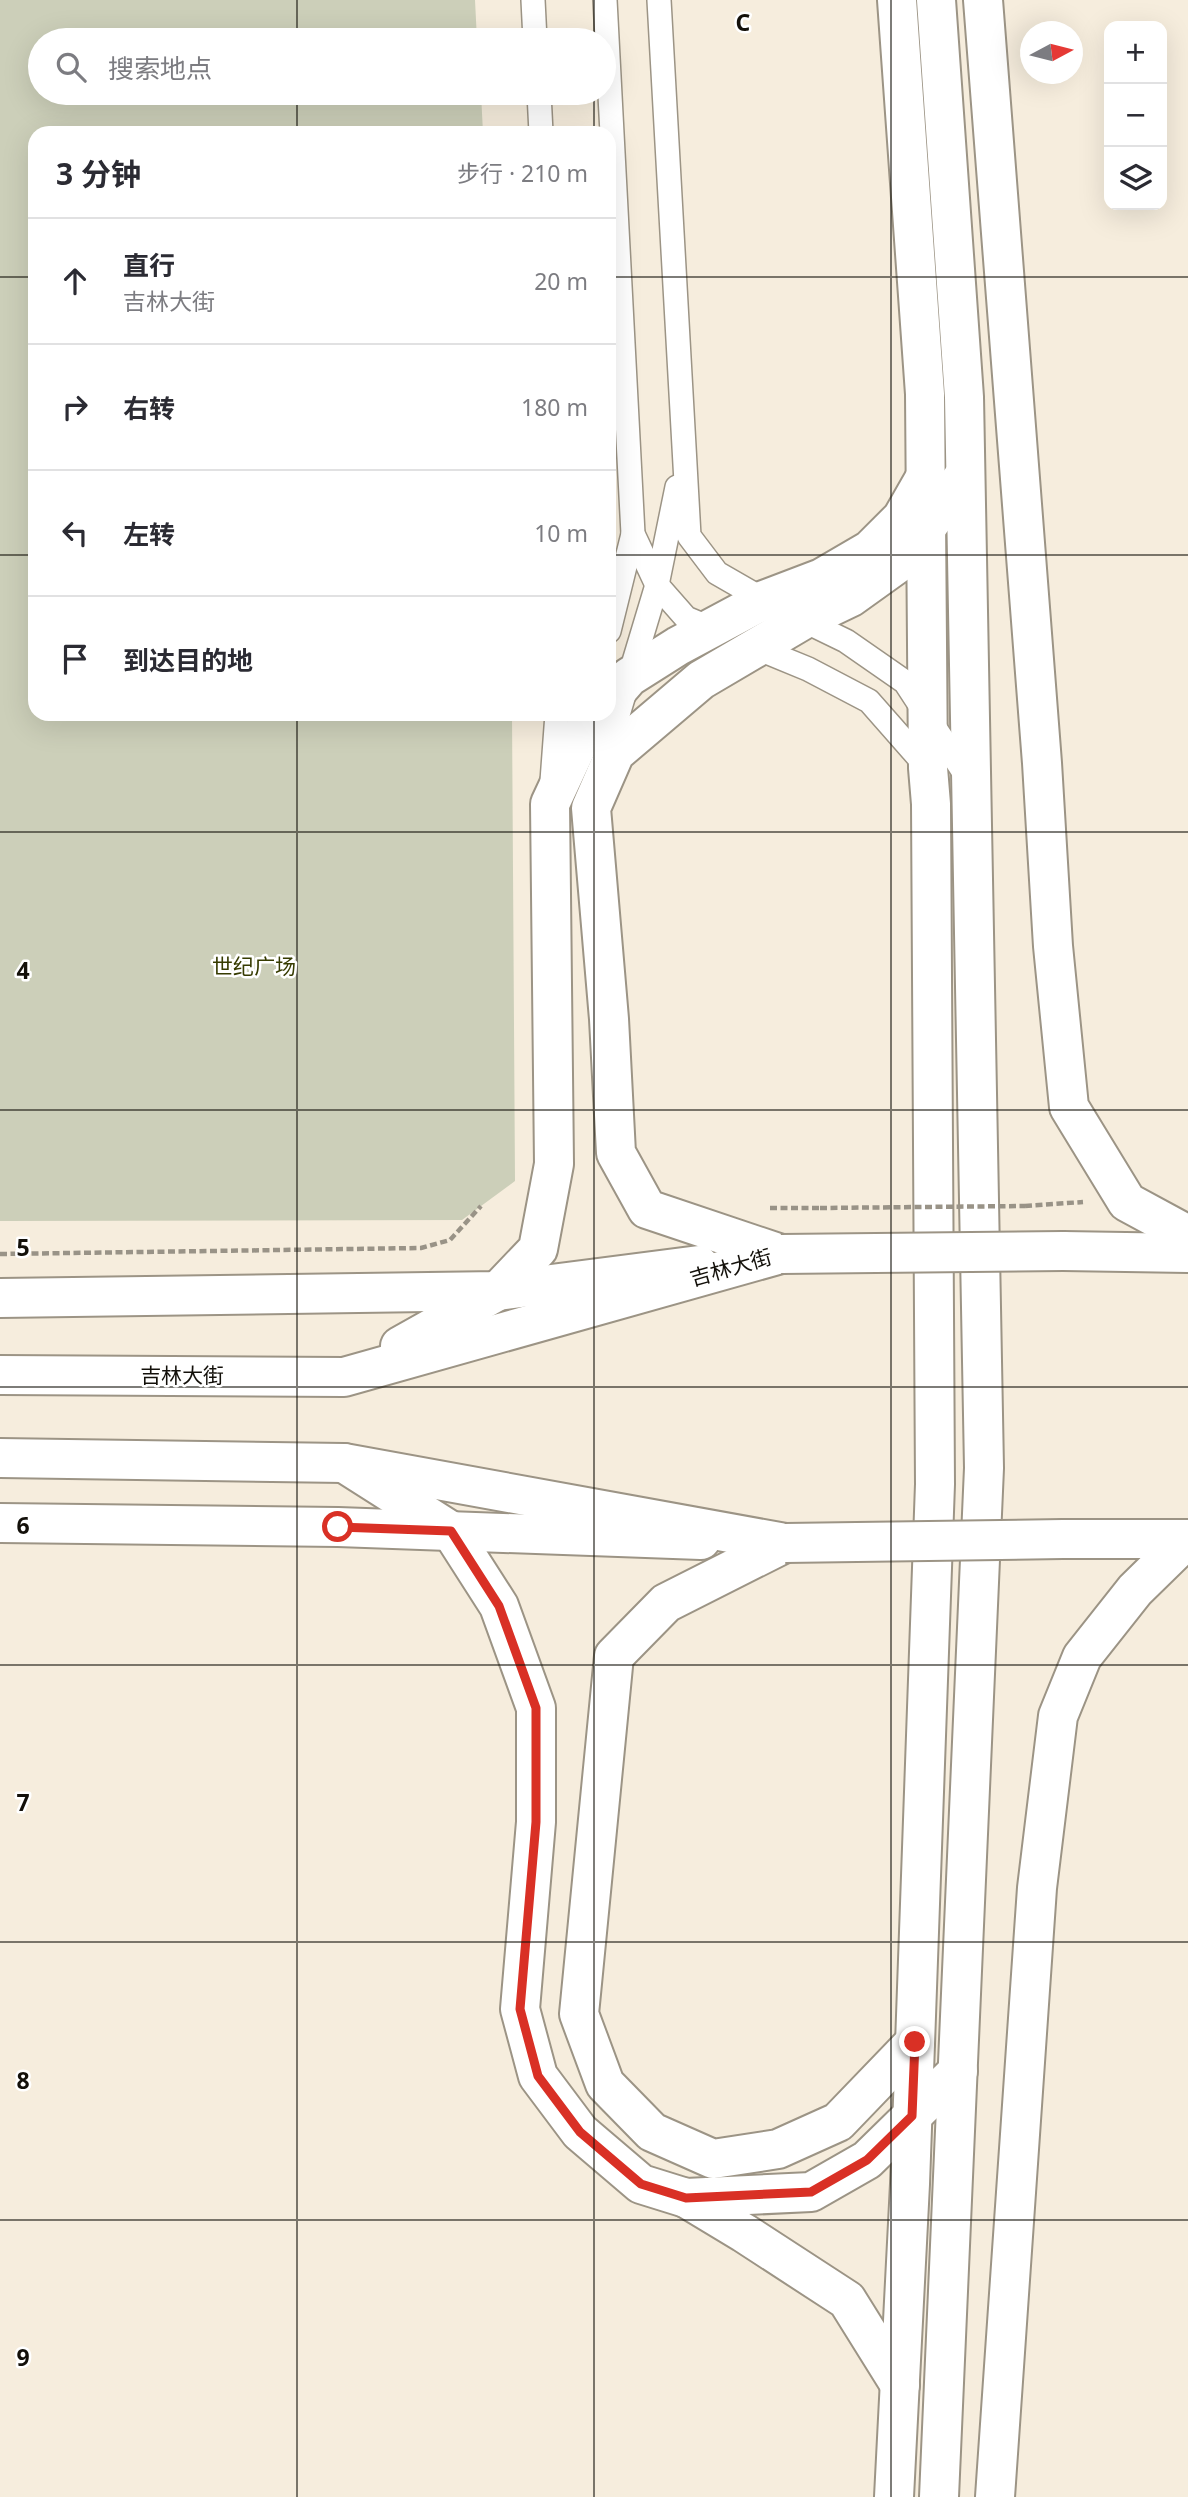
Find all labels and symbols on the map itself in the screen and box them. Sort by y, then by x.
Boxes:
text: C [736,6,751,38]
north arrow [1020,21,1083,84]
park label: 世纪广场 [212,952,296,980]
text: 4 [16,954,30,986]
text: 5 [16,1231,30,1263]
street label: 吉林大街 [686,1242,775,1292]
street label: 吉林大街 [140,1361,224,1389]
text: 6 [16,1509,30,1541]
route start [322,1511,353,1542]
text: 7 [16,1786,30,1818]
route end [899,2026,930,2057]
text: 8 [16,2064,30,2096]
text: 9 [16,2341,30,2373]

